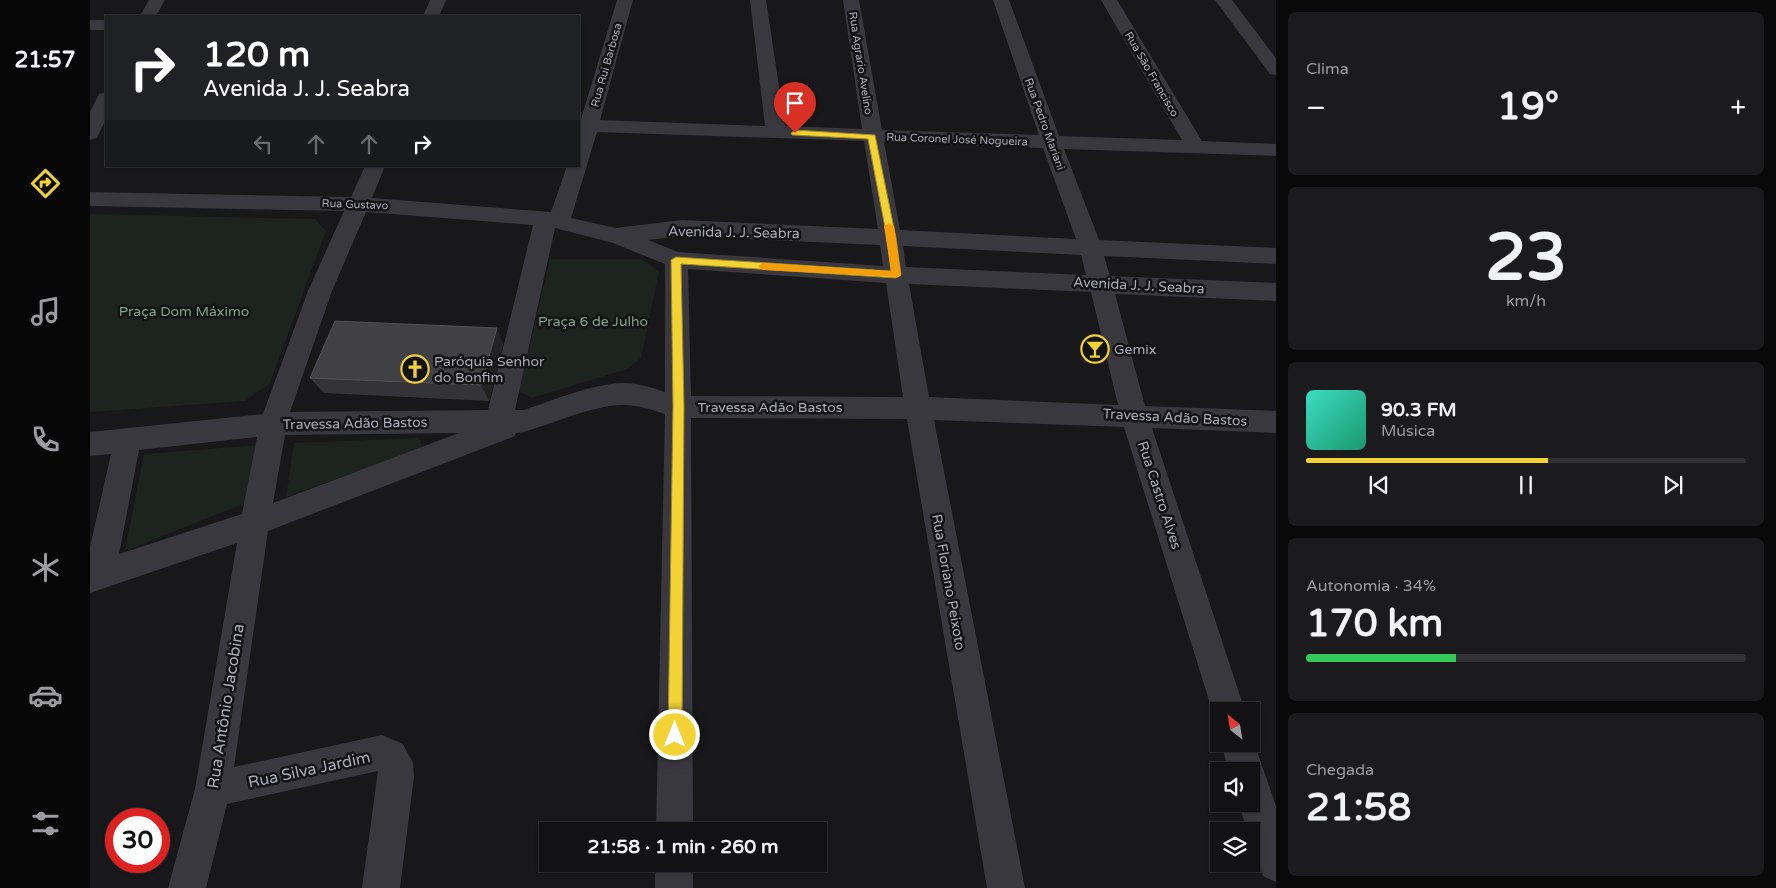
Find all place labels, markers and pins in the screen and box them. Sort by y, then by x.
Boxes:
pin [774,82,816,133]
bar icon: Gemix [1080,334,1110,364]
place label: Gemix [1114,341,1156,358]
place label: Paróquia Senhor do Bonfim [434,353,545,386]
church icon: Paróquia Senhor do Bonfim [400,354,430,384]

